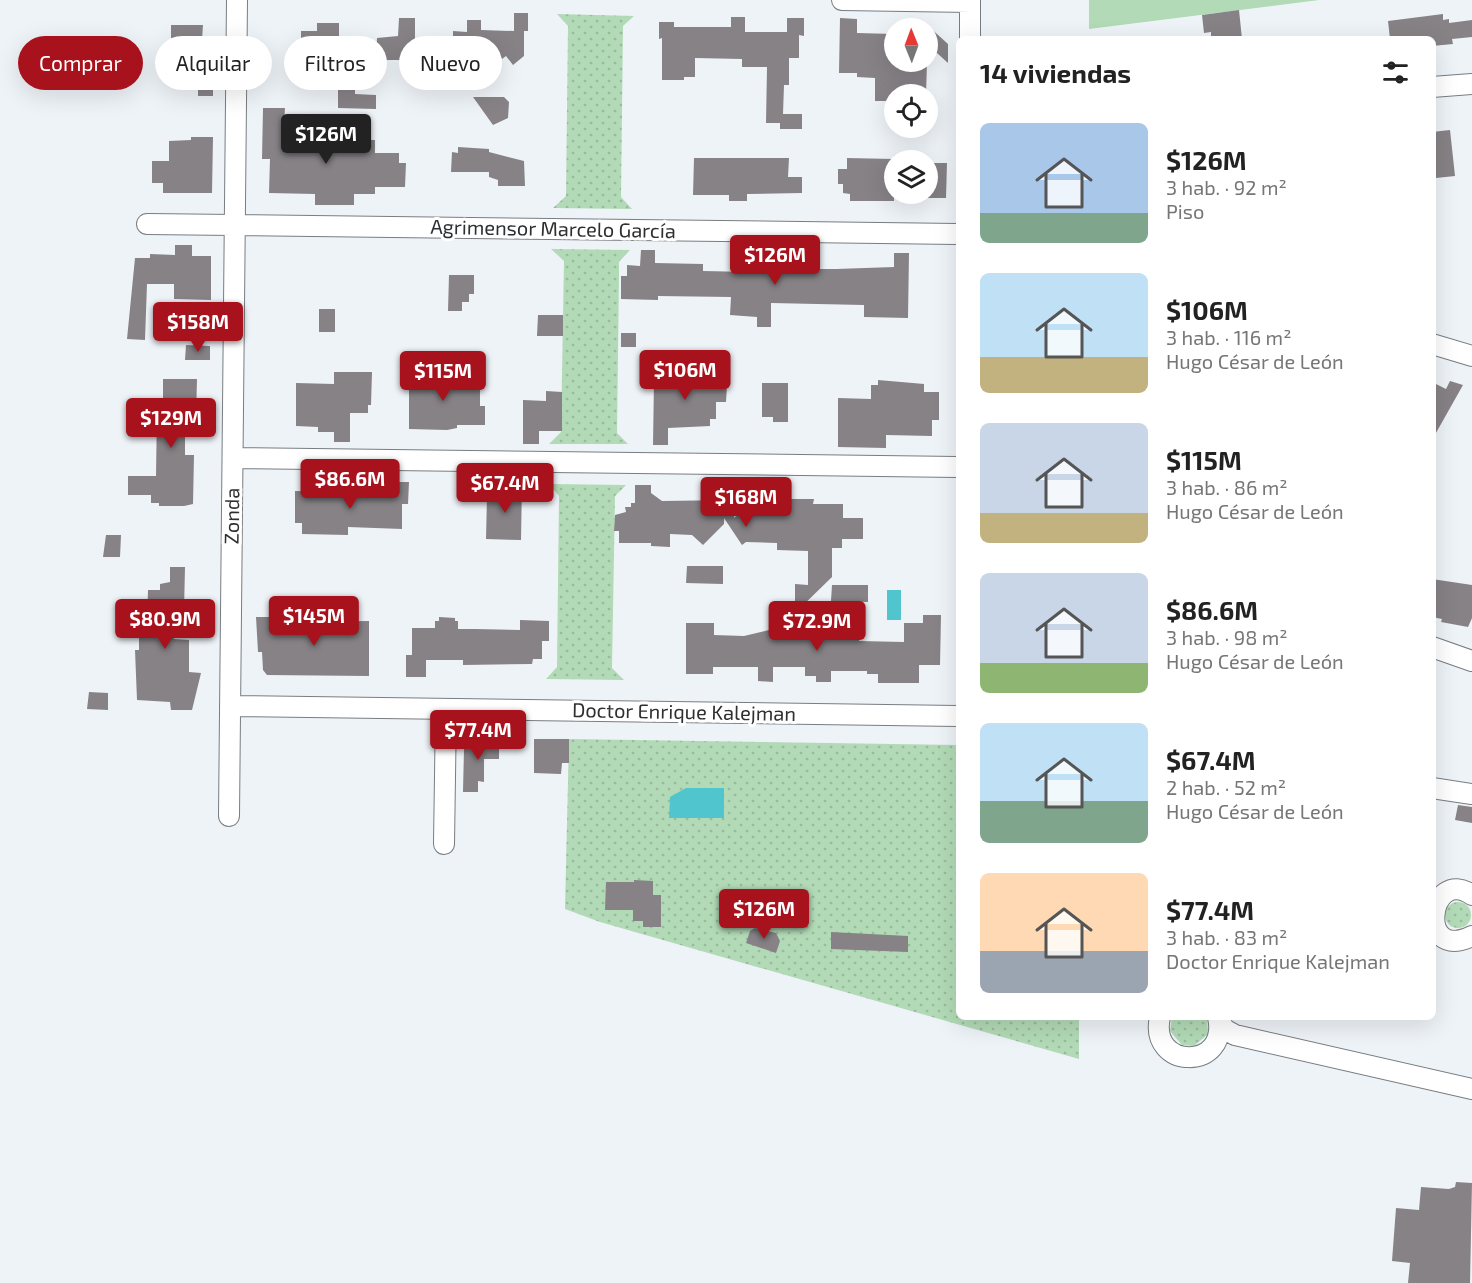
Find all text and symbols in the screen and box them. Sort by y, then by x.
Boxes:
north arrow [884,18,938,72]
map controls [884,18,938,204]
chip: Comprar [18,36,143,90]
chip: Alquilar [155,36,272,90]
chip: Filtros [284,36,387,90]
chip: Nuevo [399,36,502,90]
icon: filters [1379,56,1412,89]
text: 14 viviendas [980,57,1131,88]
button: locate [884,84,938,138]
pin: $126M [284,114,368,165]
text: $126M [295,121,357,145]
text: $126M [1166,144,1247,175]
icon: home [1028,147,1100,219]
button: layers [884,150,938,204]
text: 3 hab. · 92 m² [1166,175,1287,199]
text: Piso [1166,199,1204,223]
street label: Agrimensor Marcelo García [430,214,676,242]
pin: $126M [733,235,817,286]
text: $126M [744,242,806,266]
text: $106M [1166,294,1248,325]
icon: home [1028,297,1100,369]
pin: $158M [156,302,240,353]
text: $158M [167,309,229,333]
text: 3 hab. · 116 m² [1166,325,1291,349]
text: Hugo César de León [1166,349,1344,373]
pin: $106M [643,350,727,401]
pin: $115M [401,351,485,402]
text: $106M [654,357,716,381]
text: $115M [414,358,472,382]
pin: $129M [129,398,213,449]
text: $129M [140,405,202,429]
text: $115M [1166,444,1242,475]
icon: home [1028,447,1100,519]
pin: $86.6M [301,459,399,510]
pin: $67.4M [456,463,554,514]
text: $86.6M [315,466,385,490]
text: $67.4M [471,470,539,494]
text: 3 hab. · 86 m² [1166,475,1288,499]
pin: $168M [704,477,788,528]
text: $168M [715,484,777,508]
street label: Zonda [219,487,243,545]
text: Hugo César de León [1166,499,1344,523]
text: $86.6M [1166,594,1258,625]
pin: $145M [272,596,356,647]
icon: home [1028,597,1100,669]
pin: $80.9M [116,599,214,650]
pin: $72.9M [768,601,866,652]
text: $145M [283,603,345,627]
text: $80.9M [129,606,201,630]
text: $72.9M [783,608,851,632]
text: 3 hab. · 98 m² [1166,625,1288,649]
text: Hugo César de León [1166,649,1344,673]
street label: Doctor Enrique Kalejman [572,697,796,725]
pin: $77.4M [429,710,527,761]
text: $77.4M [444,717,512,741]
text: $67.4M [1166,744,1256,775]
icon: home [1028,747,1100,819]
text: 2 hab. · 52 m² [1166,775,1286,799]
text: Hugo César de León [1166,799,1344,823]
pin: $126M [722,889,806,940]
text: $77.4M [1166,894,1254,925]
text: $126M [733,896,795,920]
icon: home [1028,897,1100,969]
text: 3 hab. · 83 m² [1166,925,1287,949]
text: Doctor Enrique Kalejman [1166,949,1390,973]

